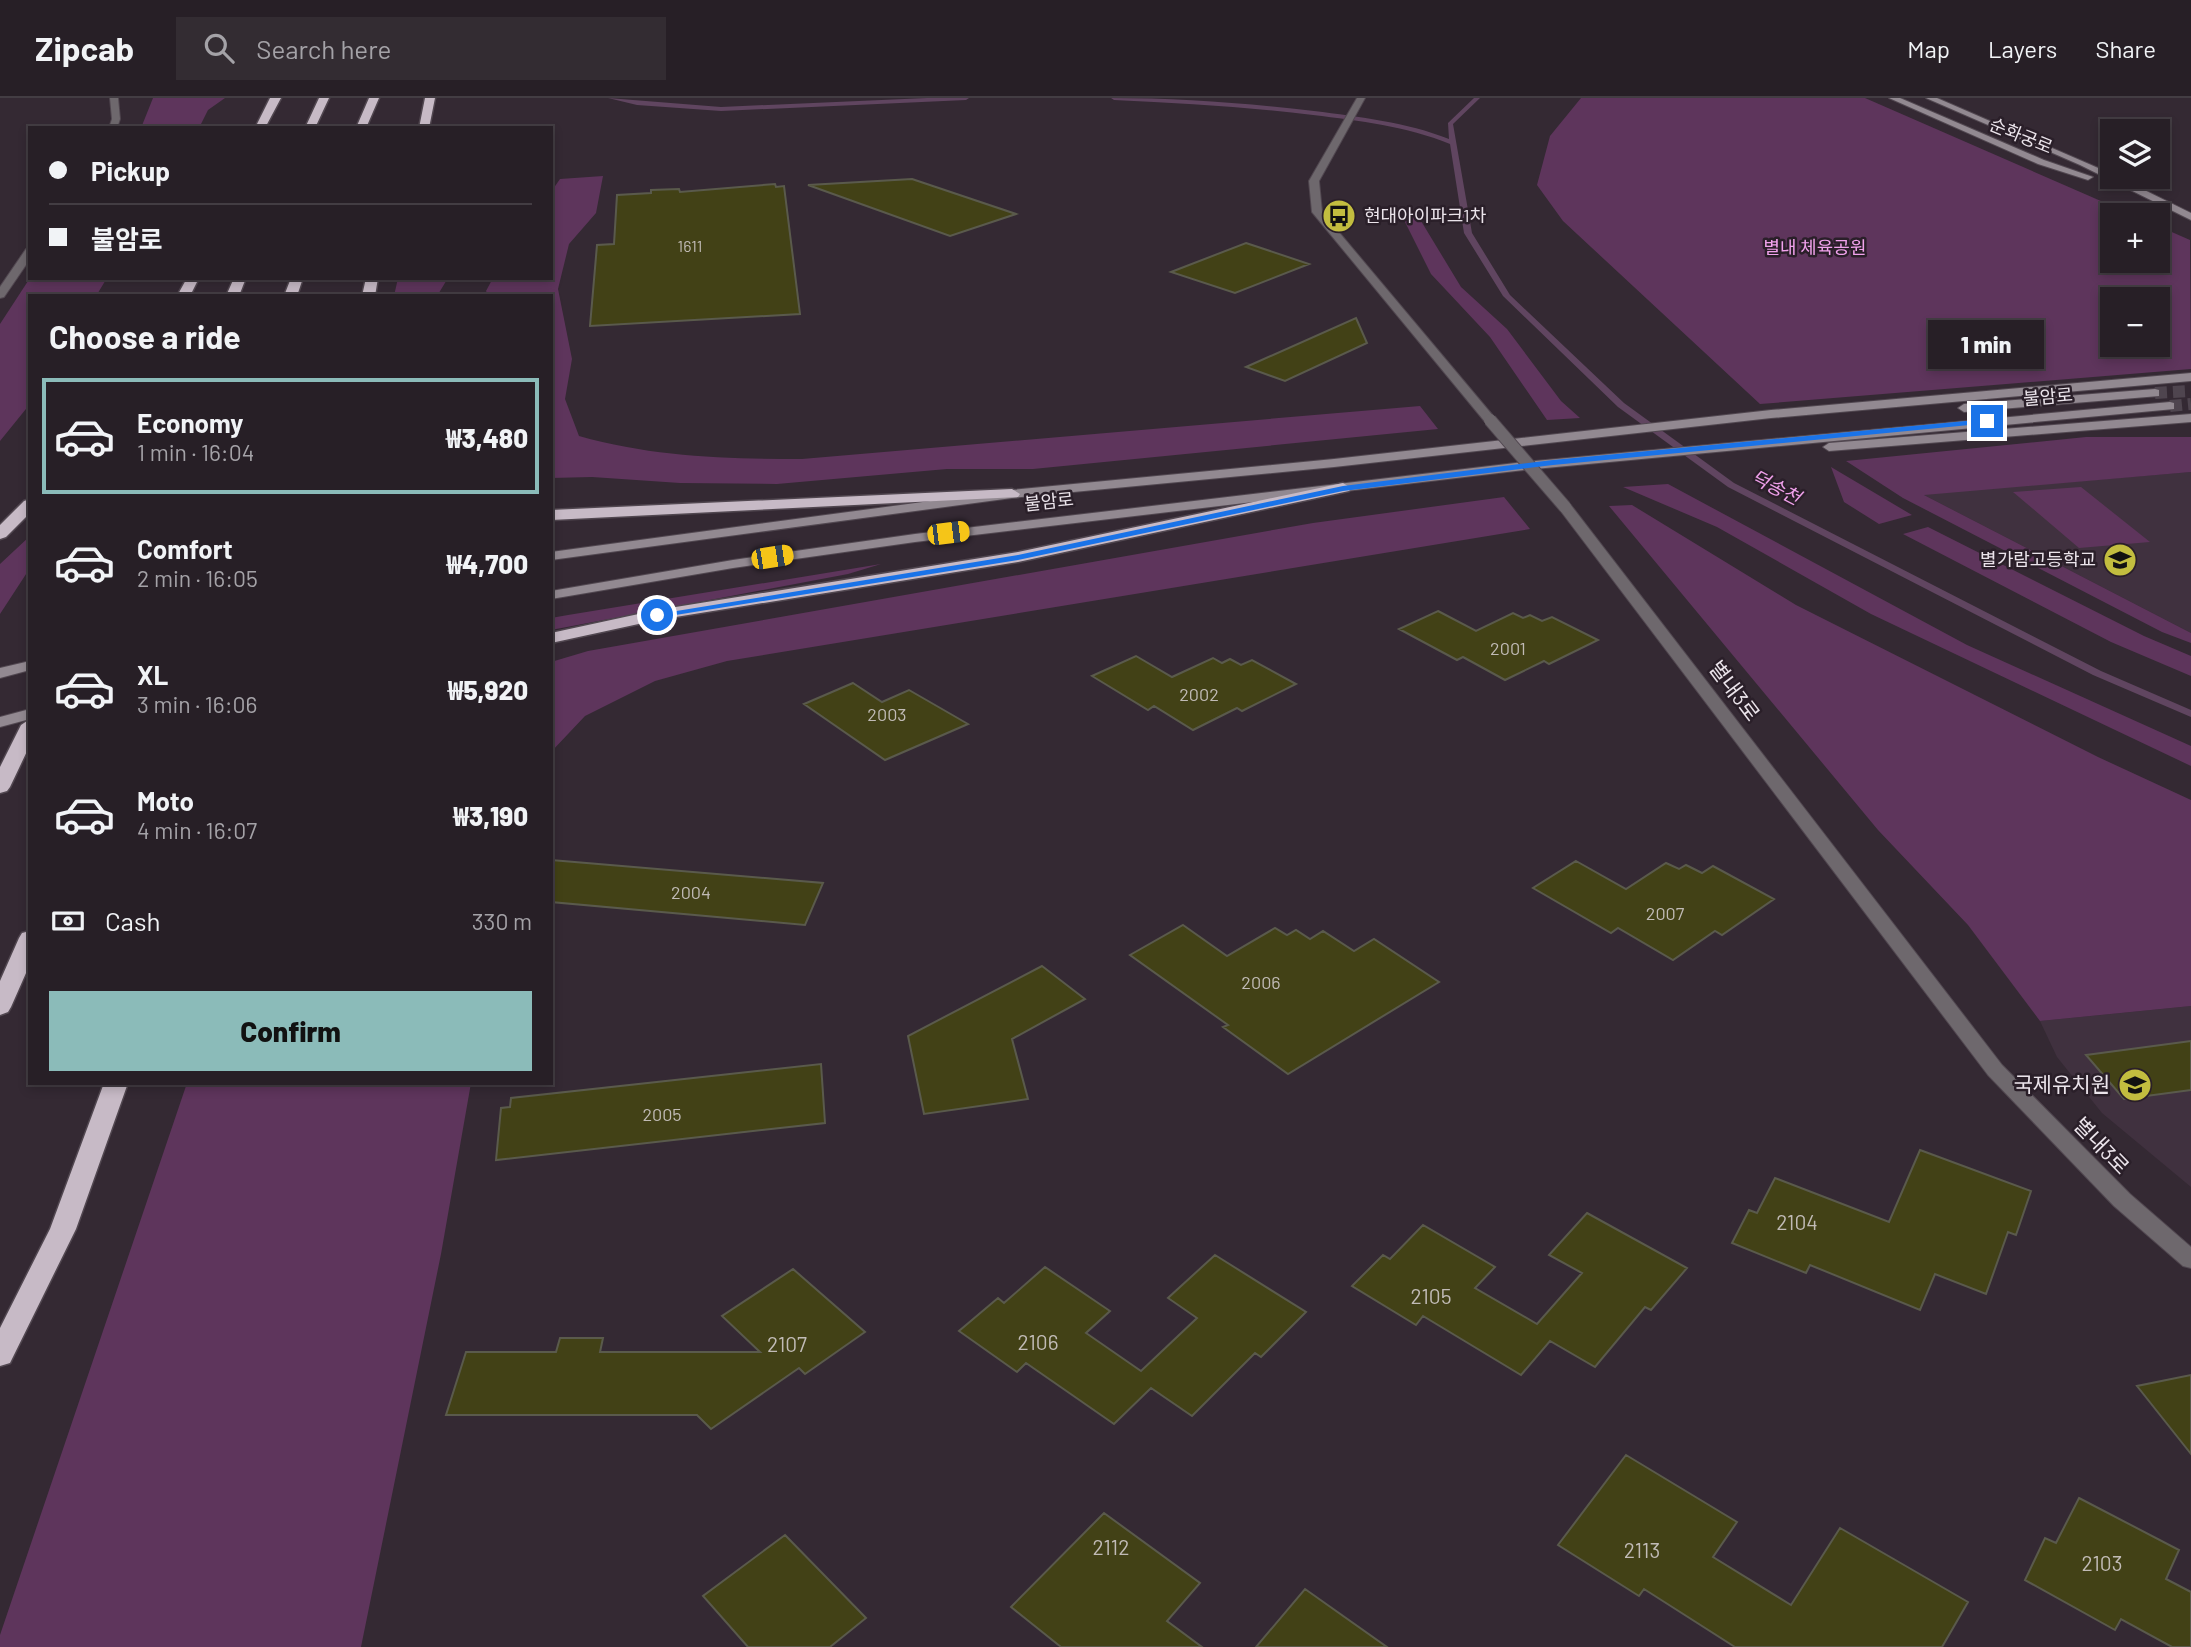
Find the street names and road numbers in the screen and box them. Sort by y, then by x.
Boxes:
street label: 순화궁로 [1987,112,2056,158]
street label: 불암로 [2022,383,2074,409]
street label: 불암로 [1023,487,1075,515]
street label: 별내3로 [1705,655,1766,725]
street label: 별내3로 [2069,1112,2135,1178]

